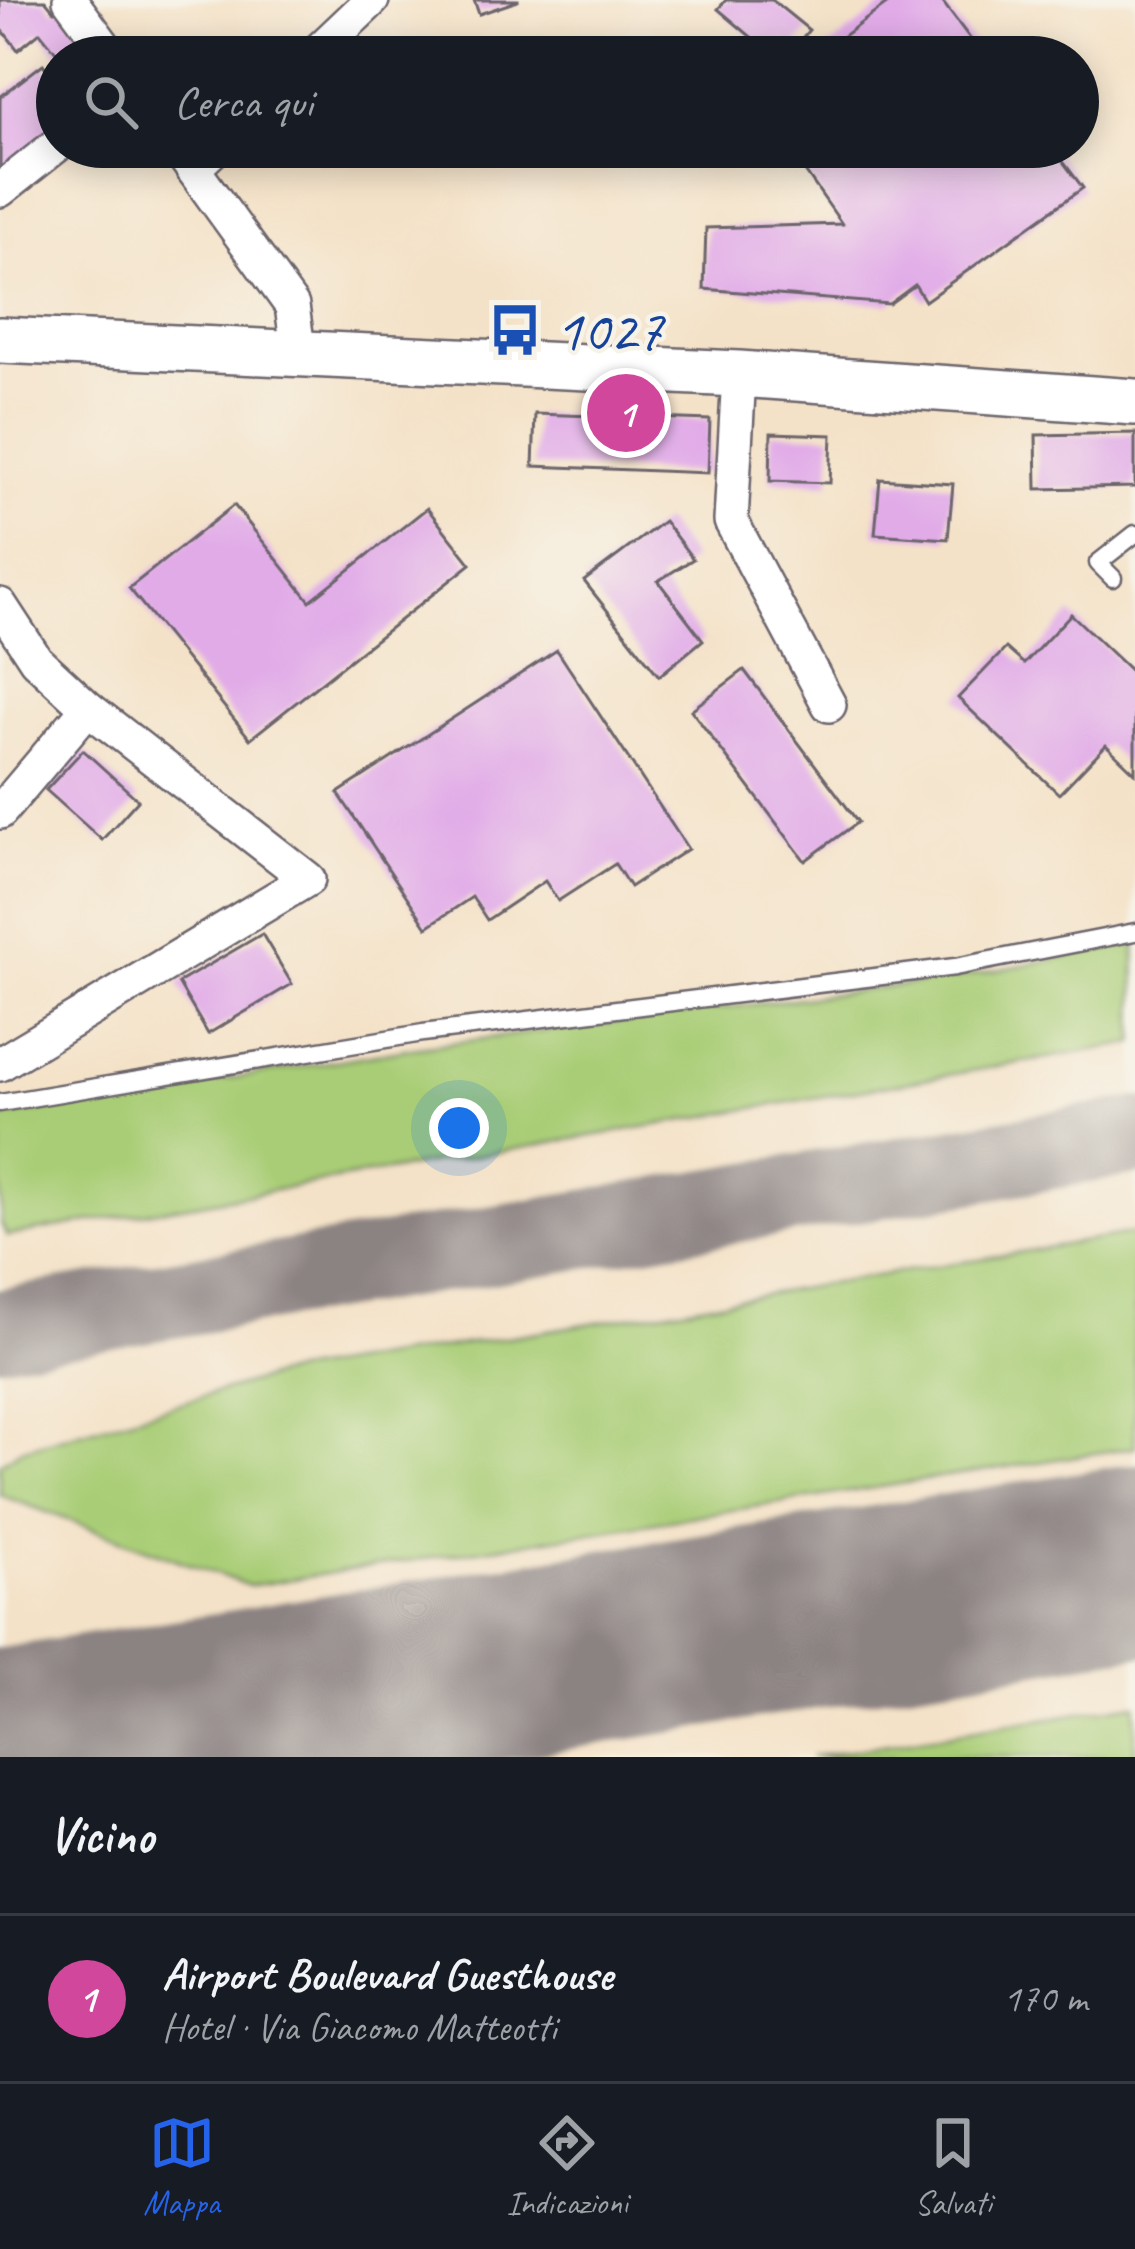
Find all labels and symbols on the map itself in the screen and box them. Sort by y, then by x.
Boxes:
place label: 1027 [555,292,666,368]
bus stop icon: 1027 [486,301,544,359]
pin: 1 [587,368,665,458]
your location [429,1098,489,1158]

